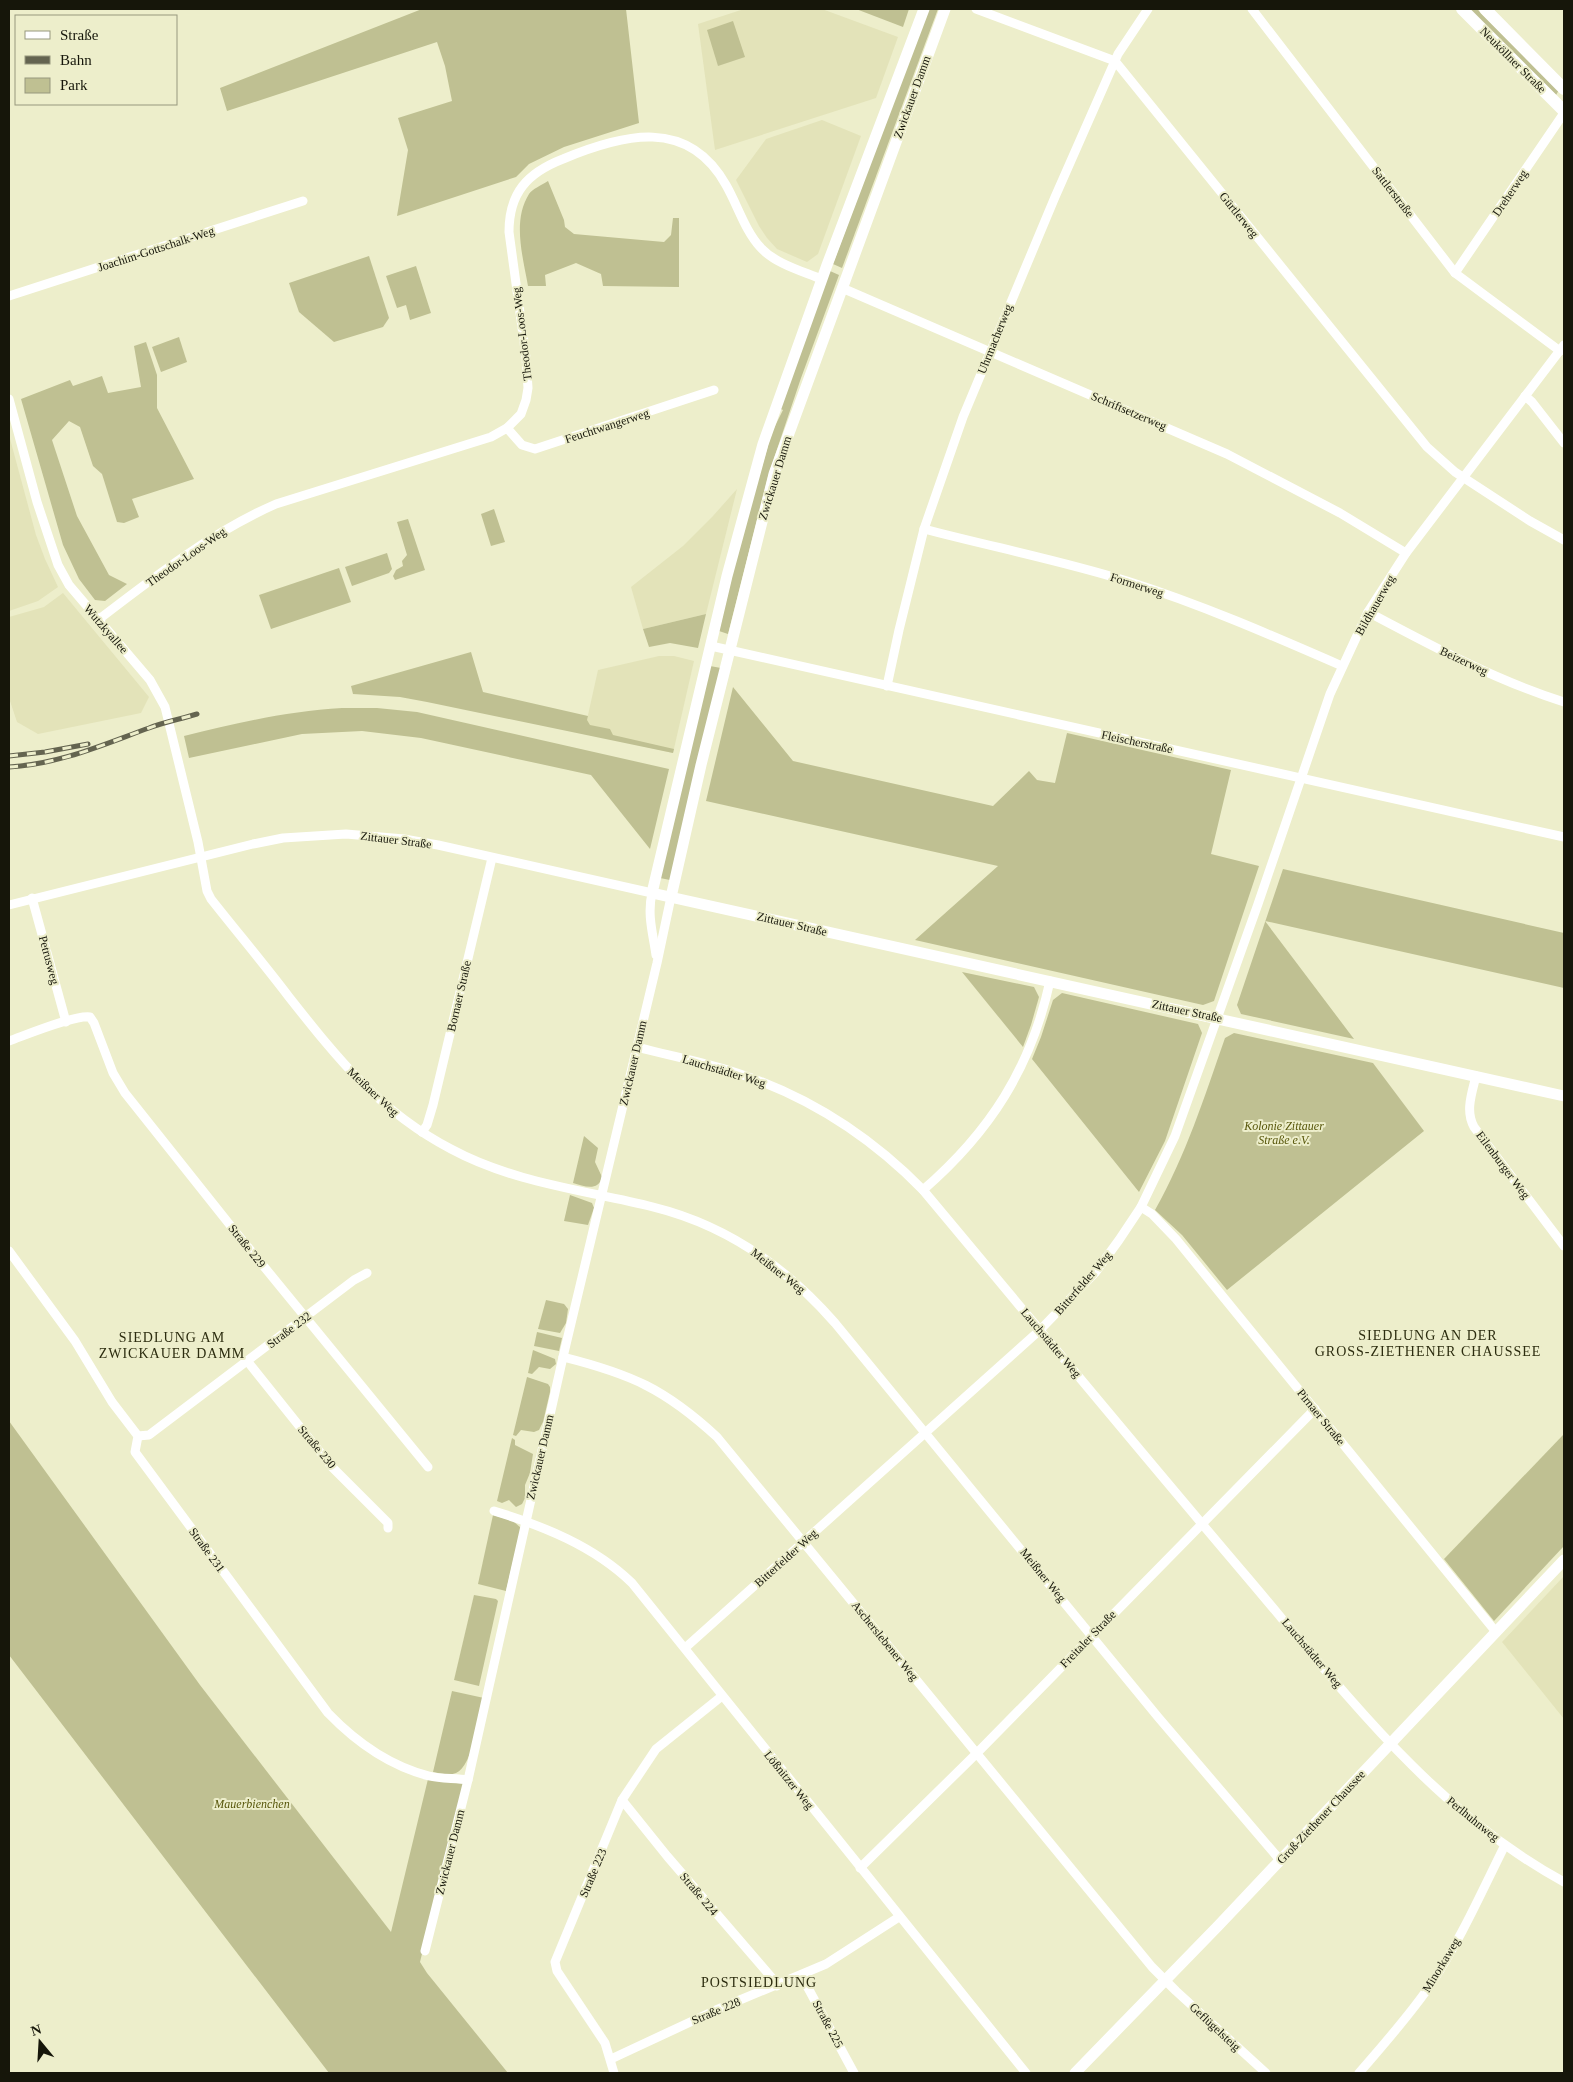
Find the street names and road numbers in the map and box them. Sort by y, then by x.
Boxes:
street label: Neuköllner Straße [1477,24,1549,96]
street label: Zwickauer Damm [891,53,934,140]
street label: Sattlerstraße [1369,164,1417,220]
street label: Dreherweg [1489,167,1531,219]
street label: Gürtlerweg [1216,189,1262,241]
street label: Joachim-Gottschalk-Weg [96,224,216,274]
street label: Theodor-Loos-Weg [509,286,535,382]
street label: Uhrmacherweg [975,302,1015,376]
street label: Schriftsetzerweg [1089,389,1169,433]
street label: Feuchtwangerweg [563,406,651,446]
street label: Zwickauer Damm [756,434,795,522]
street label: Theodor-Loos-Weg [143,524,229,590]
street label: Formerweg [1109,570,1165,600]
street label: Bildhauerweg [1352,572,1398,638]
street label: Wutzkyallee [81,602,131,656]
street label: Beizerweg [1438,644,1490,678]
street label: Fleischerstraße [1100,728,1174,756]
street label: Zittauer Straße [360,829,432,851]
street label: Zittauer Straße [756,909,828,939]
street label: Petrusweg [36,934,62,986]
street label: Bornaer Straße [444,959,474,1033]
street label: Zittauer Straße [1151,997,1223,1025]
street label: Zwickauer Damm [616,1018,650,1107]
street label: Lauchstädter Weg [681,1052,767,1090]
street label: Meißner Weg [344,1065,402,1119]
street label: Eilenburger Weg [1473,1128,1533,1202]
street label: Straße 229 [225,1222,269,1270]
street label: Meißner Weg [748,1245,808,1297]
street label: Bitterfelder Weg [1052,1248,1114,1318]
street label: Lauchstädter Weg [1018,1305,1084,1381]
street label: Straße 232 [264,1309,314,1351]
street label: Pirnaer Straße [1294,1386,1348,1448]
street label: Zwickauer Damm [523,1412,557,1501]
street label: Straße 230 [295,1423,339,1471]
street label: Straße 231 [186,1525,228,1575]
street label: Bitterfelder Weg [752,1526,820,1590]
street label: Meißner Weg [1017,1545,1069,1605]
street label: Ascherslebener Weg [849,1598,921,1684]
street label: Freitaler Straße [1057,1607,1119,1671]
street label: Lauchstädter Weg [1279,1615,1345,1691]
street label: Lößnitzer Weg [761,1748,817,1812]
street label: Groß-Ziethener Chaussee [1274,1767,1368,1867]
street label: Perlhuhnweg [1444,1794,1502,1844]
street label: Zwickauer Damm [433,1807,467,1896]
street label: Straße 223 [576,1846,610,1900]
street label: Straße 224 [677,1870,721,1918]
street label: Minorkaweg [1419,1935,1463,1995]
street label: Straße 228 [689,1994,743,2028]
street label: Straße 225 [810,1998,846,2050]
street label: Geflügelsteig [1187,2000,1243,2054]

